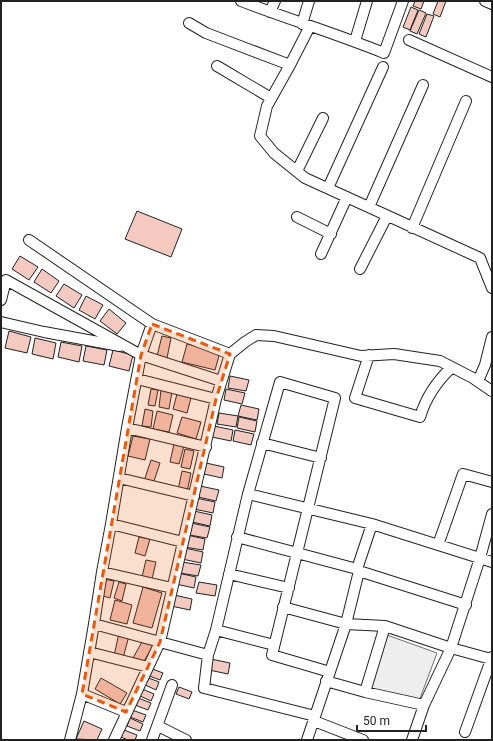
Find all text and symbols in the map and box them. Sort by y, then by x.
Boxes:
scale bar [357,707,426,733]
text: 50 m [363,714,390,728]

